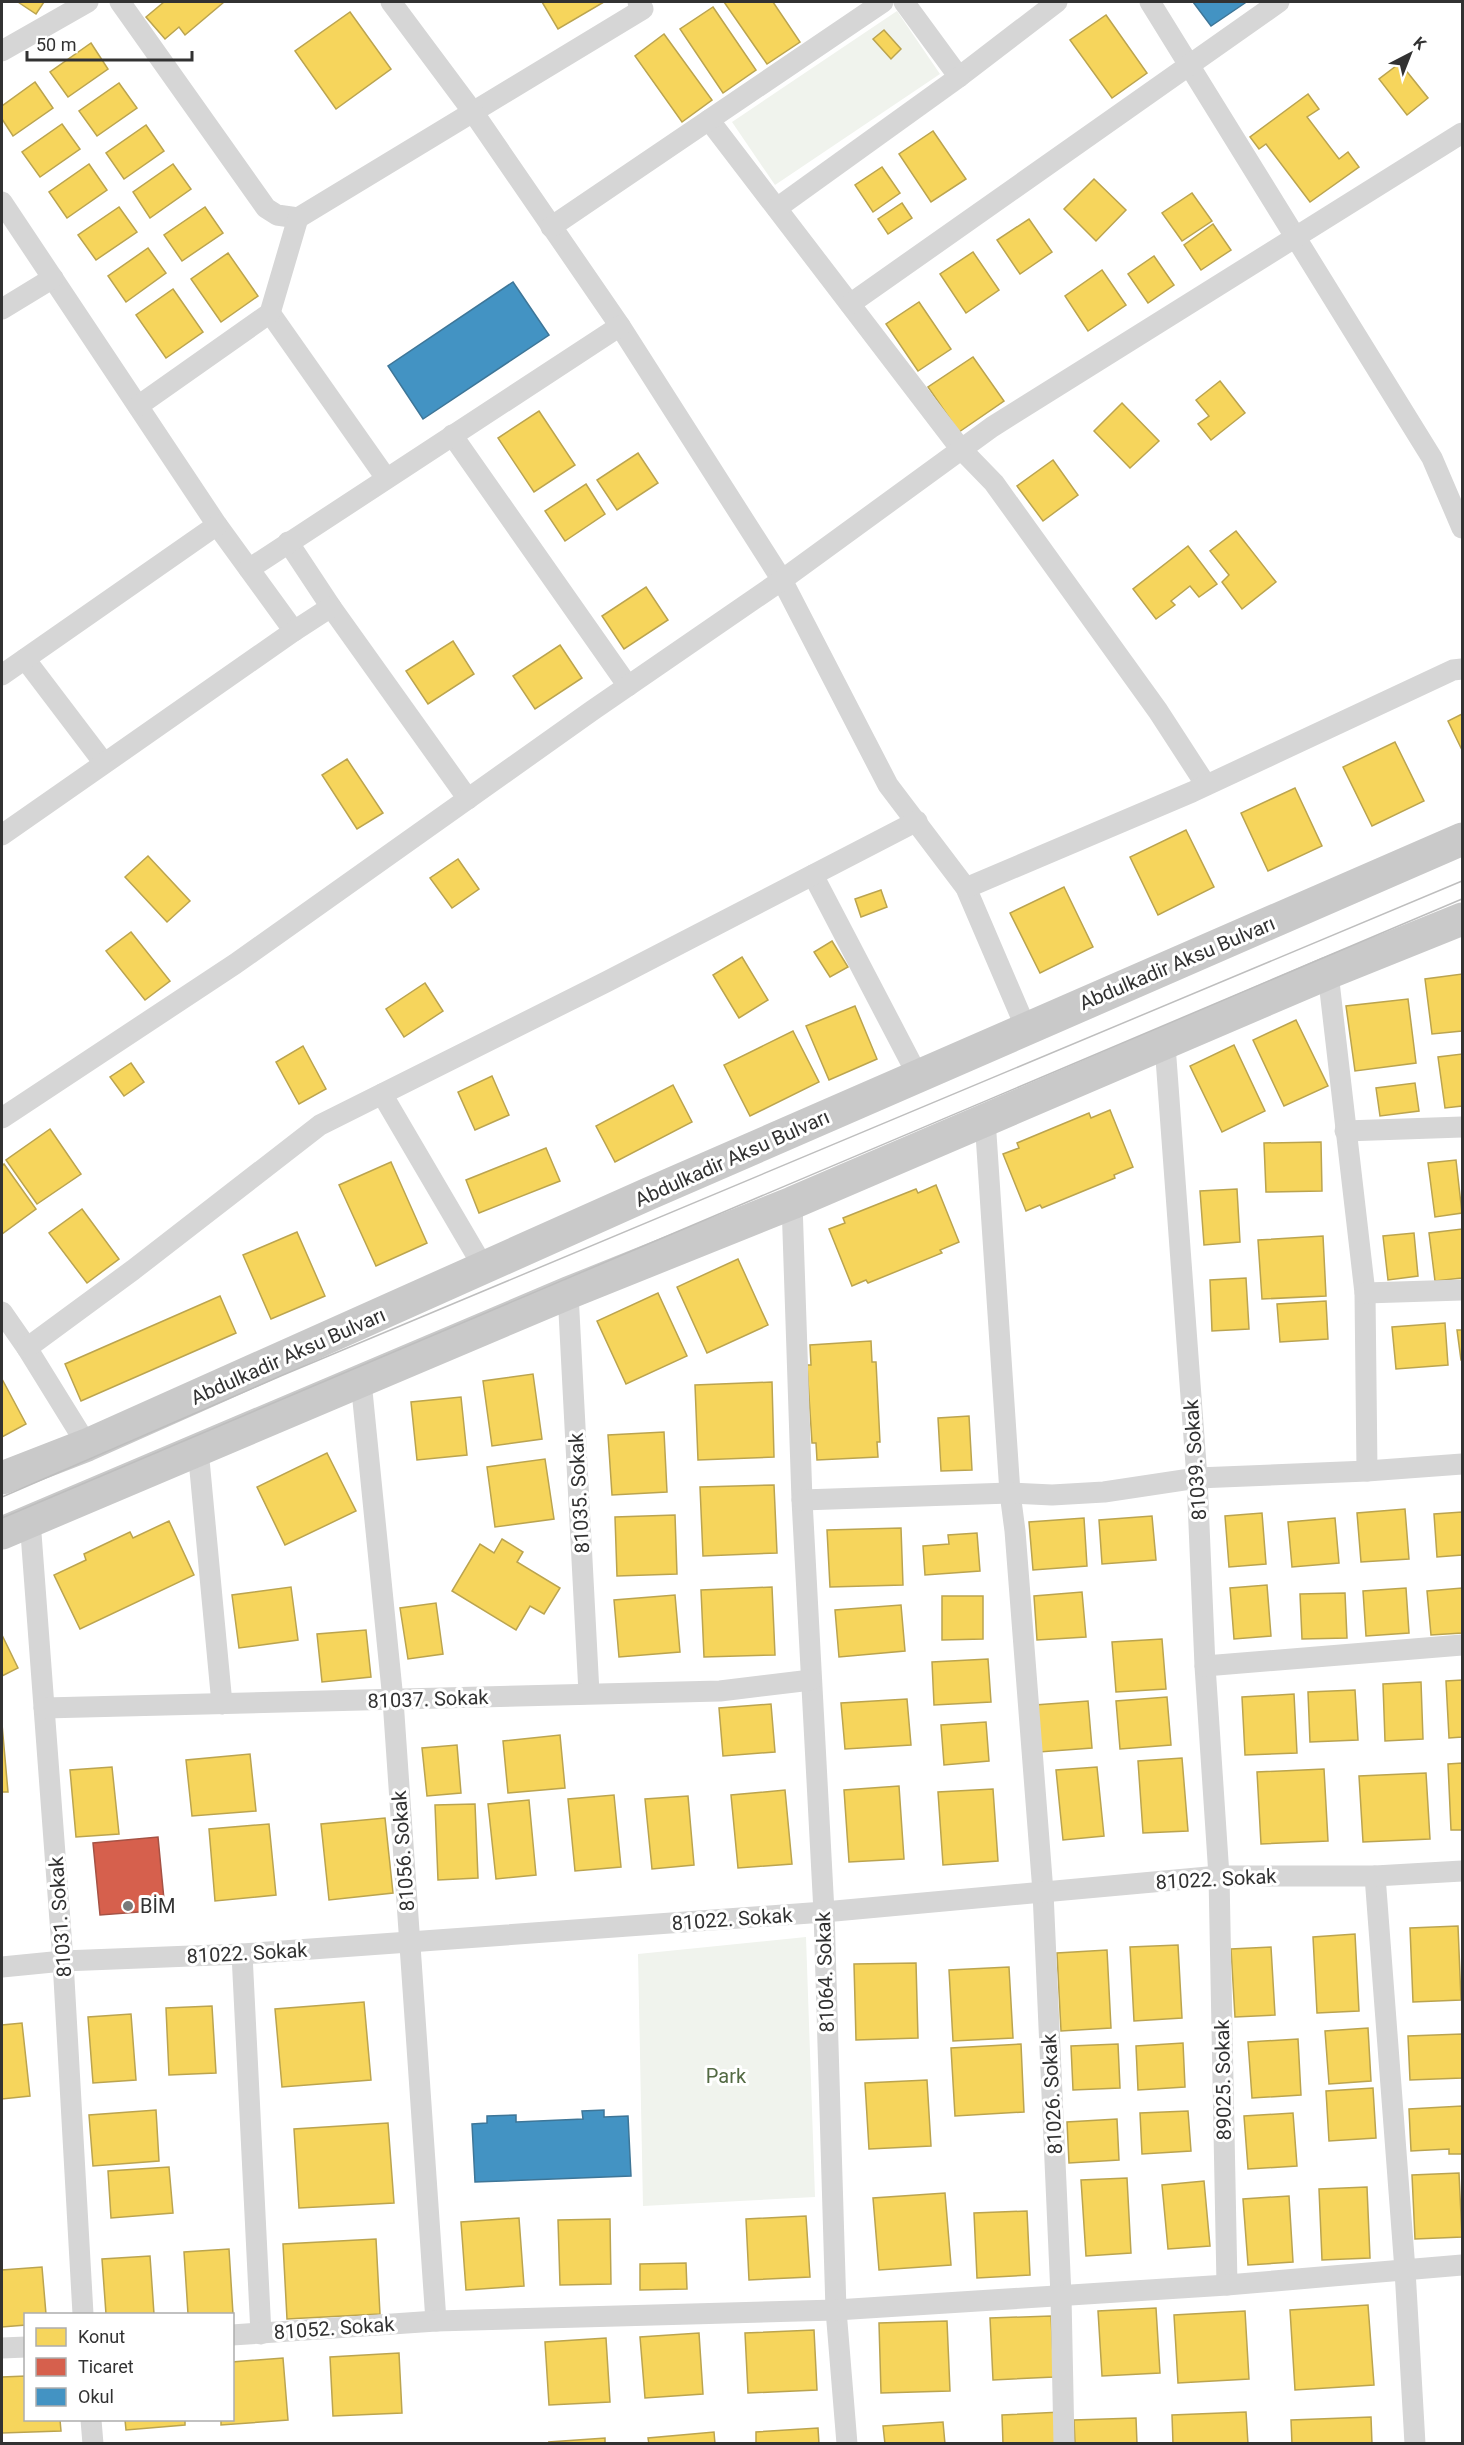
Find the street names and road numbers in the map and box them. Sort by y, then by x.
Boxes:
street label: Abdulkadir Aksu Bulvarı [1076,911,1278,1015]
street label: Abdulkadir Aksu Bulvarı [631,1104,833,1212]
street label: Abdulkadir Aksu Bulvarı [187,1302,389,1410]
street label: 81039. Sokak [1179,1398,1211,1521]
street label: 81035. Sokak [564,1431,594,1554]
street label: 81037. Sokak [367,1685,490,1713]
street label: 81056. Sokak [387,1789,419,1912]
street label: 81031. Sokak [44,1855,76,1978]
street label: 81022. Sokak [1155,1864,1278,1894]
street label: 81022. Sokak [671,1903,794,1935]
street label: 81064. Sokak [811,1910,839,2033]
street label: 81022. Sokak [186,1938,309,1968]
street label: 89025. Sokak [1210,2019,1236,2141]
street label: 81026. Sokak [1037,2032,1067,2155]
street label: 81052. Sokak [273,2312,396,2344]

